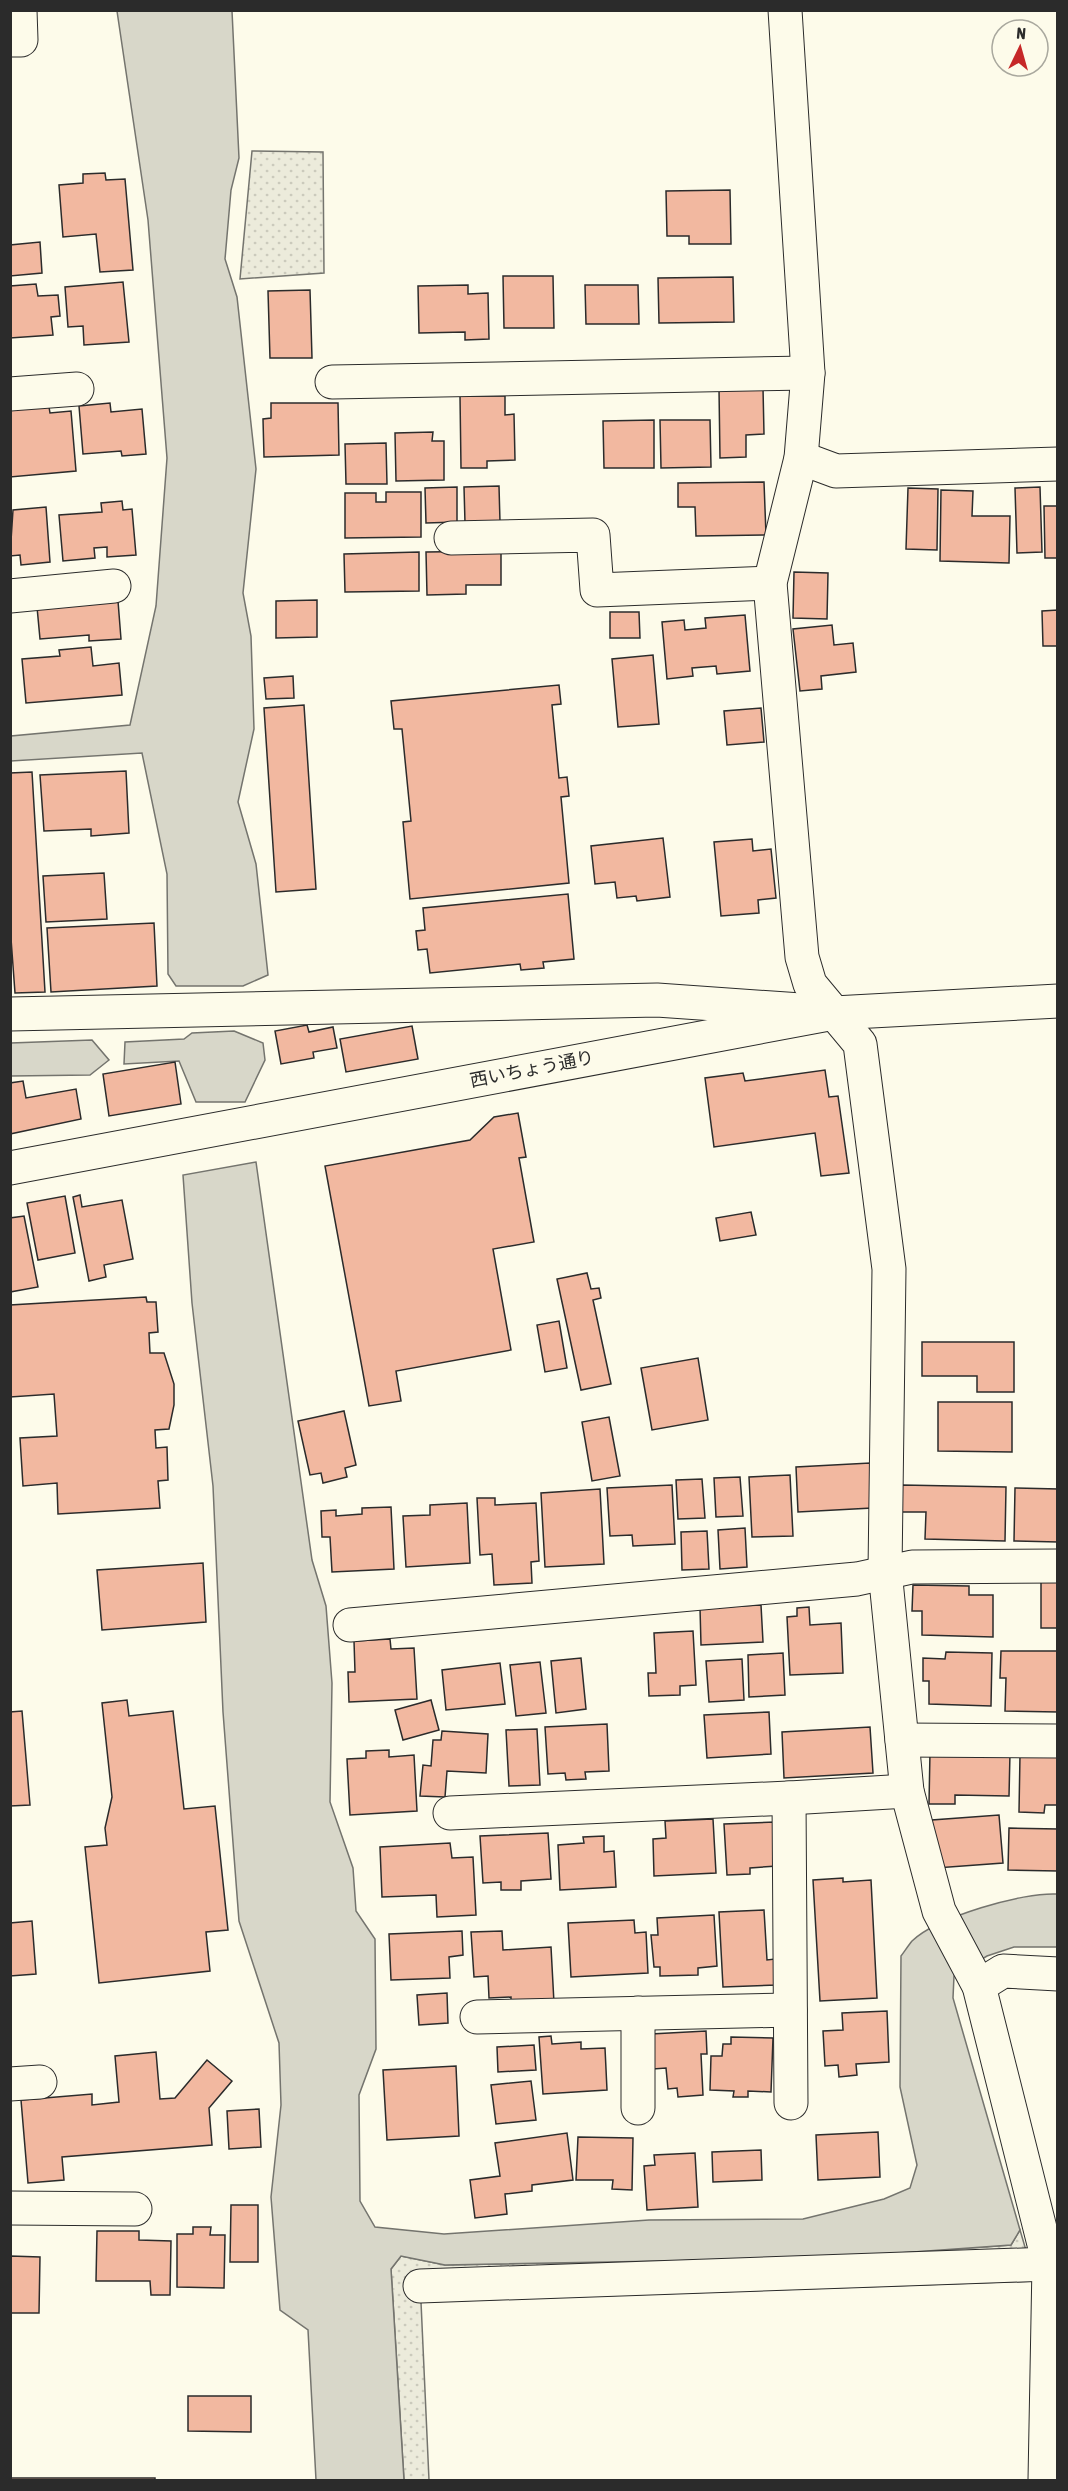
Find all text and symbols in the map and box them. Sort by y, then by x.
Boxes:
north arrow [990,18,1050,78]
text: N [1016,24,1027,42]
street label: 西いちょう通り [468,1046,596,1091]

